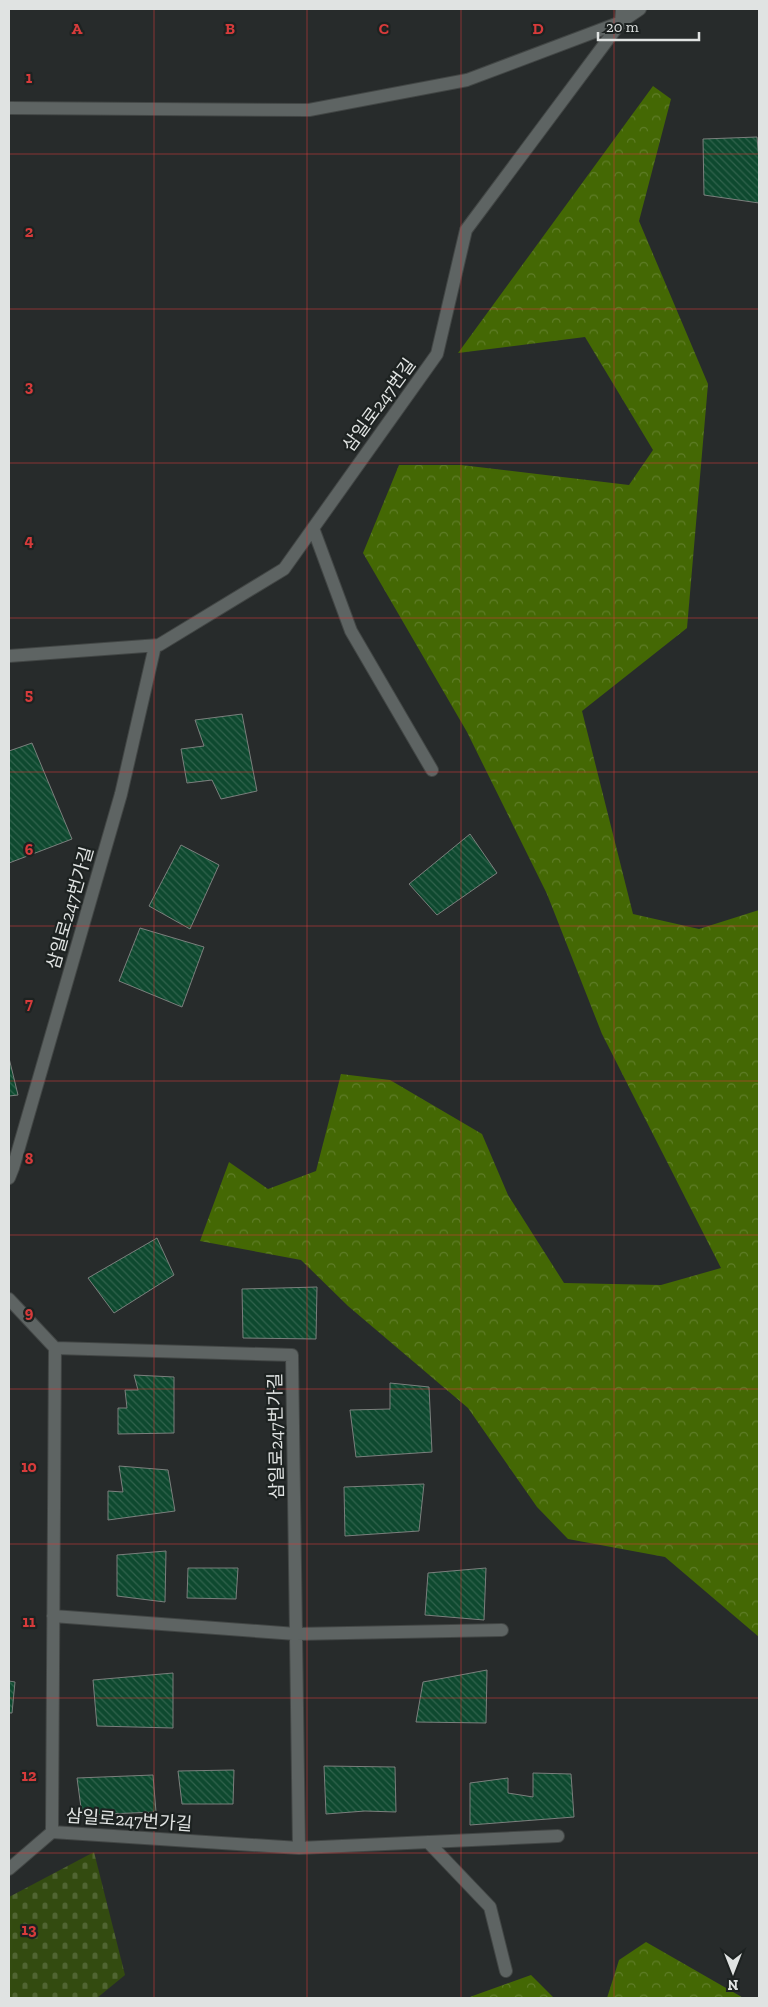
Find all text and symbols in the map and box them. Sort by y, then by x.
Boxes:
scale bar [598,10,699,42]
text: 20 m [606,18,639,36]
text: A [72,19,83,38]
text: B [225,19,235,38]
text: C [379,19,389,38]
text: D [532,19,544,38]
text: 1 [26,68,33,87]
text: 2 [25,222,34,241]
street label: 삼일로247번길 [338,354,420,456]
text: 3 [25,377,34,396]
text: 4 [24,531,34,550]
text: 5 [25,685,33,704]
text: 6 [25,840,34,859]
street label: 삼일로247번가길 [42,844,98,972]
text: 7 [25,994,33,1013]
text: 8 [25,1149,34,1168]
text: 9 [25,1303,34,1322]
street label: 삼일로247번가길 [264,1373,288,1499]
text: 10 [21,1457,37,1476]
text: 11 [23,1612,36,1631]
text: 12 [21,1766,37,1785]
street label: 삼일로247번가길 [65,1805,193,1835]
text: 13 [22,1920,37,1939]
north arrow [708,1947,758,1997]
text: N [727,1976,738,1993]

